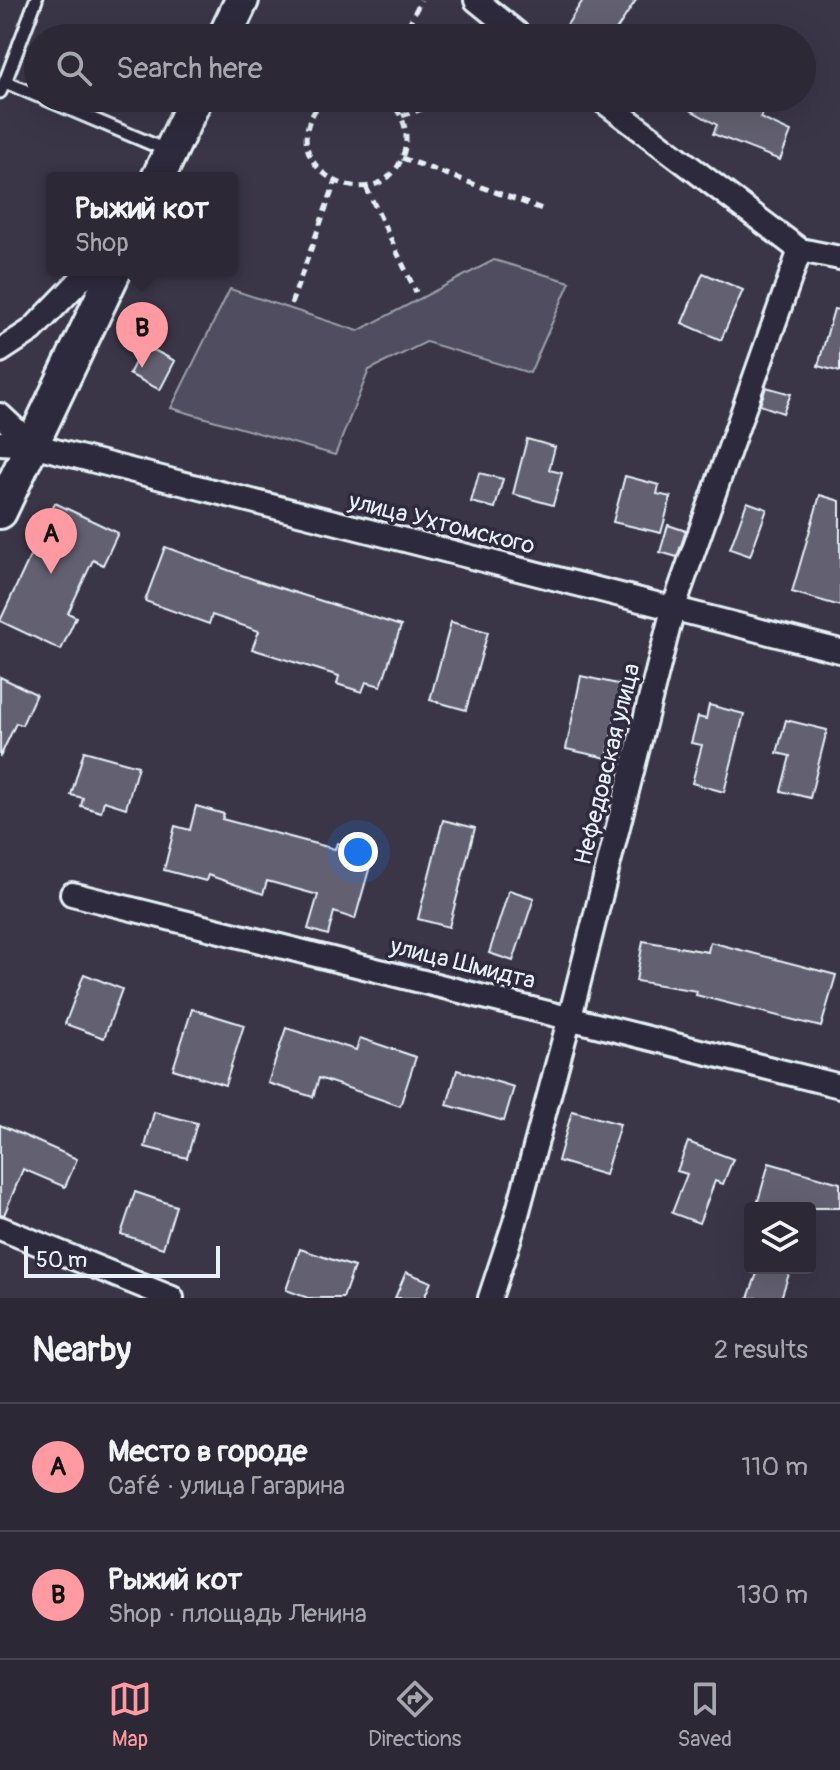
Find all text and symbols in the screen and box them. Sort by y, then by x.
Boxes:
search box [24,24,816,112]
icon: search [52,46,96,90]
text: Search here [116,50,263,87]
popup [46,172,238,276]
text: Рыжий кот [75,190,209,227]
text: Shop [75,227,129,259]
pin: B [116,302,168,368]
street label: улица Ухтомского [345,486,538,561]
pin: A [25,508,77,574]
street label: Нефедовская улица [568,660,647,868]
your location [338,832,378,872]
street label: улица Шмидта [386,931,539,996]
map controls [744,1202,816,1274]
button: layers [744,1202,816,1274]
scale bar [24,1242,220,1278]
text: 50 m [36,1246,87,1274]
text: Nearby [32,1329,131,1372]
text: 2 results [714,1334,808,1366]
text: Место в городе [108,1433,307,1470]
text: A [50,1451,66,1483]
text: 110 m [741,1451,808,1483]
text: Café · улица Гагарина [108,1470,345,1502]
text: Рыжий кот [108,1561,242,1598]
text: B [51,1579,65,1611]
text: 130 m [737,1579,808,1611]
text: Shop · площадь Ленина [108,1598,367,1630]
tab: Map [108,1677,152,1753]
tab: Directions [368,1677,461,1753]
tab: Saved [677,1677,732,1753]

